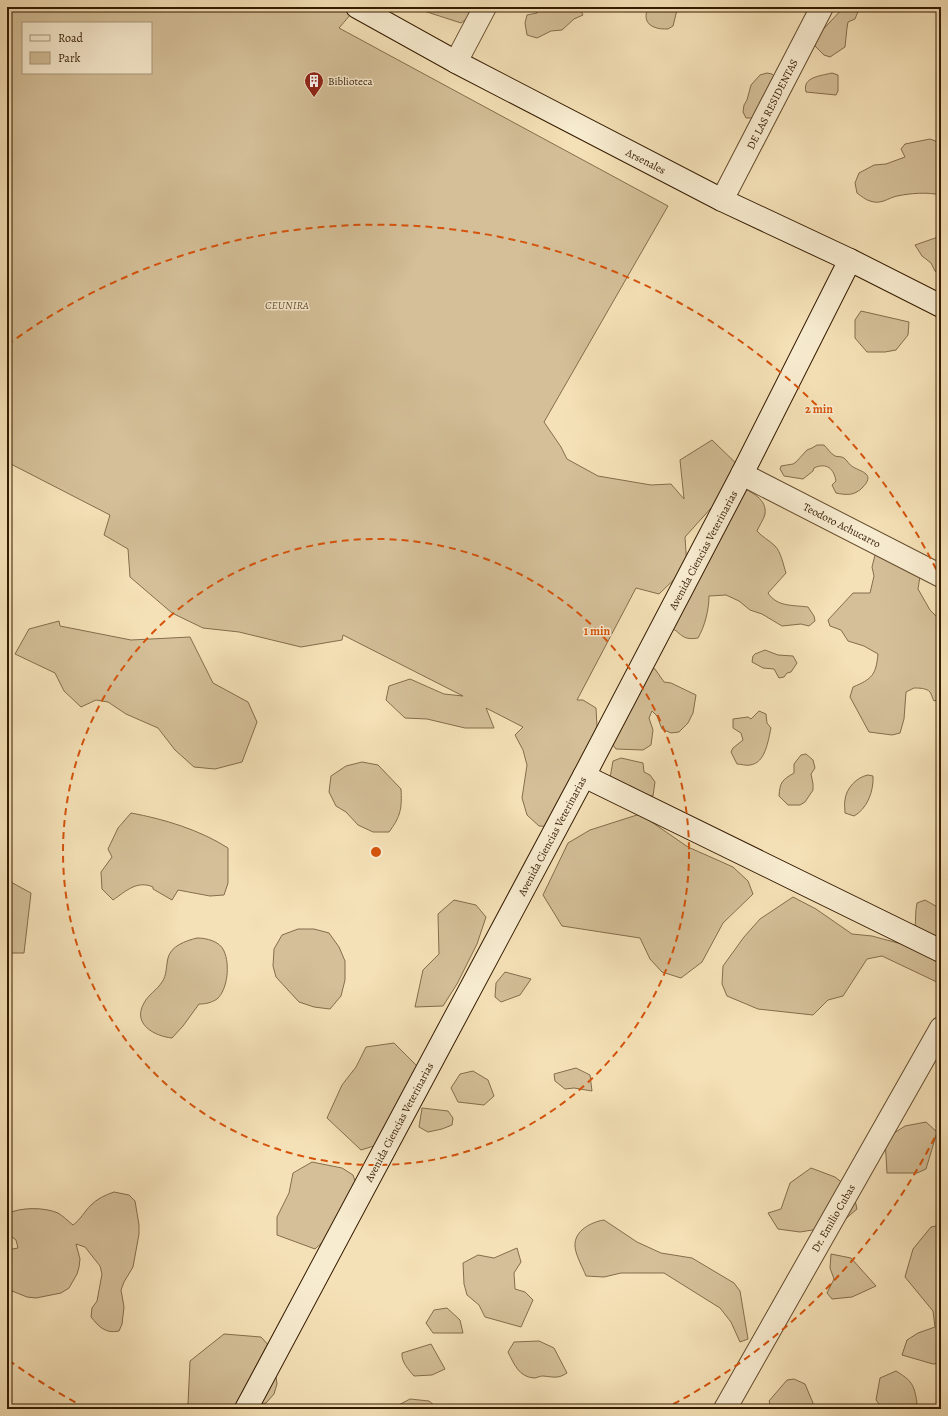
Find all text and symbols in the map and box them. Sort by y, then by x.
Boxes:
legend [22,22,152,74]
text: Road [58,30,84,46]
text: Park [58,50,81,66]
street label: DE LAS RESIDENTAS [743,56,802,152]
building icon: Biblioteca [303,70,325,98]
place label: Biblioteca [328,74,374,89]
street label: Arsenales [622,145,668,178]
park label: CEUNIRA [265,298,309,313]
text: 2 min [805,401,833,417]
street label: Avenida Ciencias Veterinarias [665,488,741,613]
street label: Teodoro Achucarro [800,499,884,552]
text: 1 min [584,623,611,639]
street label: Avenida Ciencias Veterinarias [514,774,590,899]
centre of rings [369,845,383,859]
street label: Avenida Ciencias Veterinarias [361,1060,437,1185]
street label: Dr. Emilio Cubas [808,1181,859,1255]

